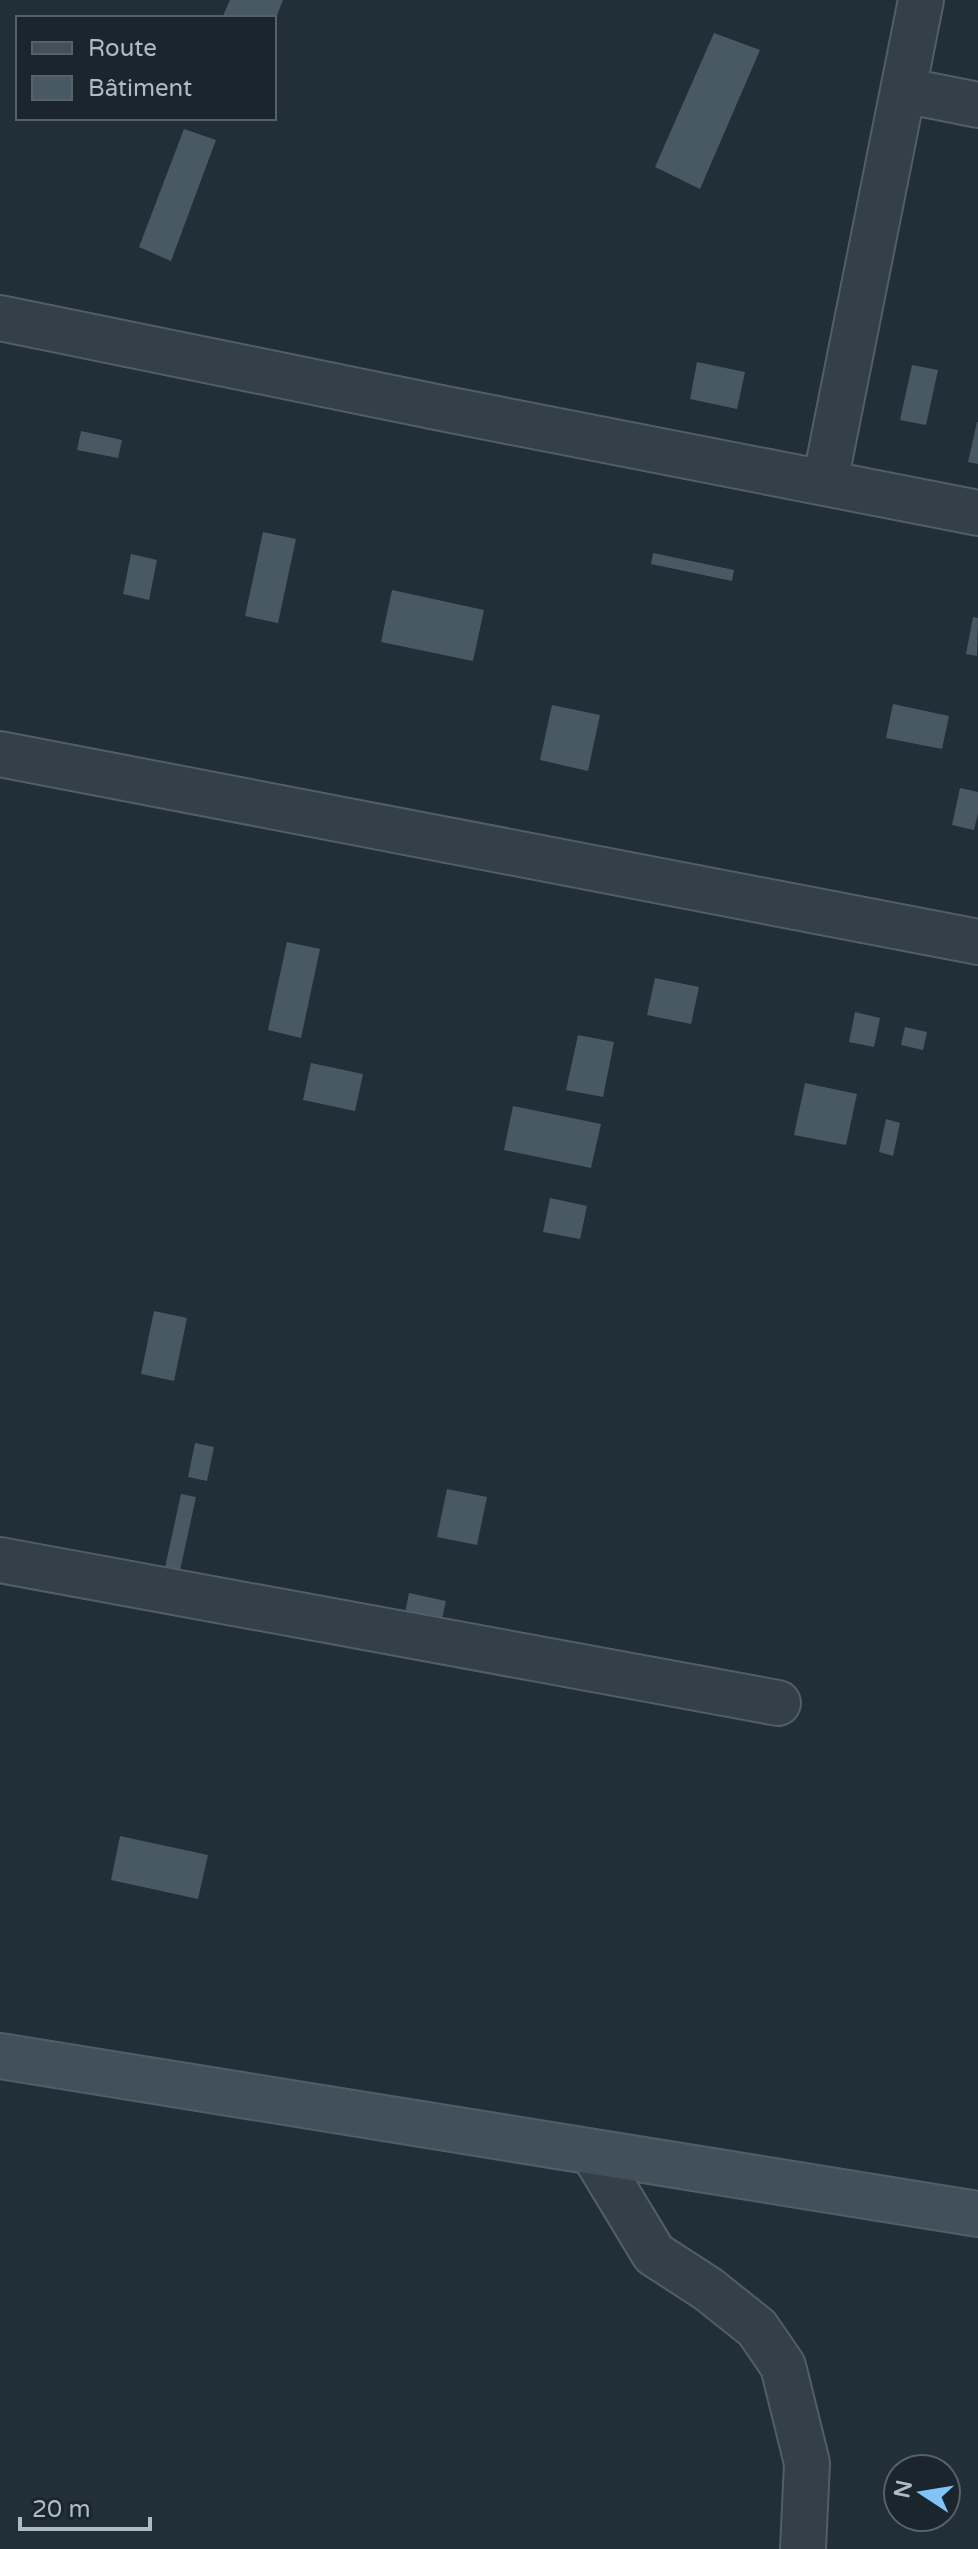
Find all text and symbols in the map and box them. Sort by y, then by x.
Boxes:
legend [16,16,276,120]
text: Route [88,34,157,63]
text: Bâtiment [88,74,192,103]
north arrow [882,2453,962,2533]
text: N [889,2478,918,2500]
scale bar [20,2481,150,2531]
text: 20 m [32,2495,90,2524]

